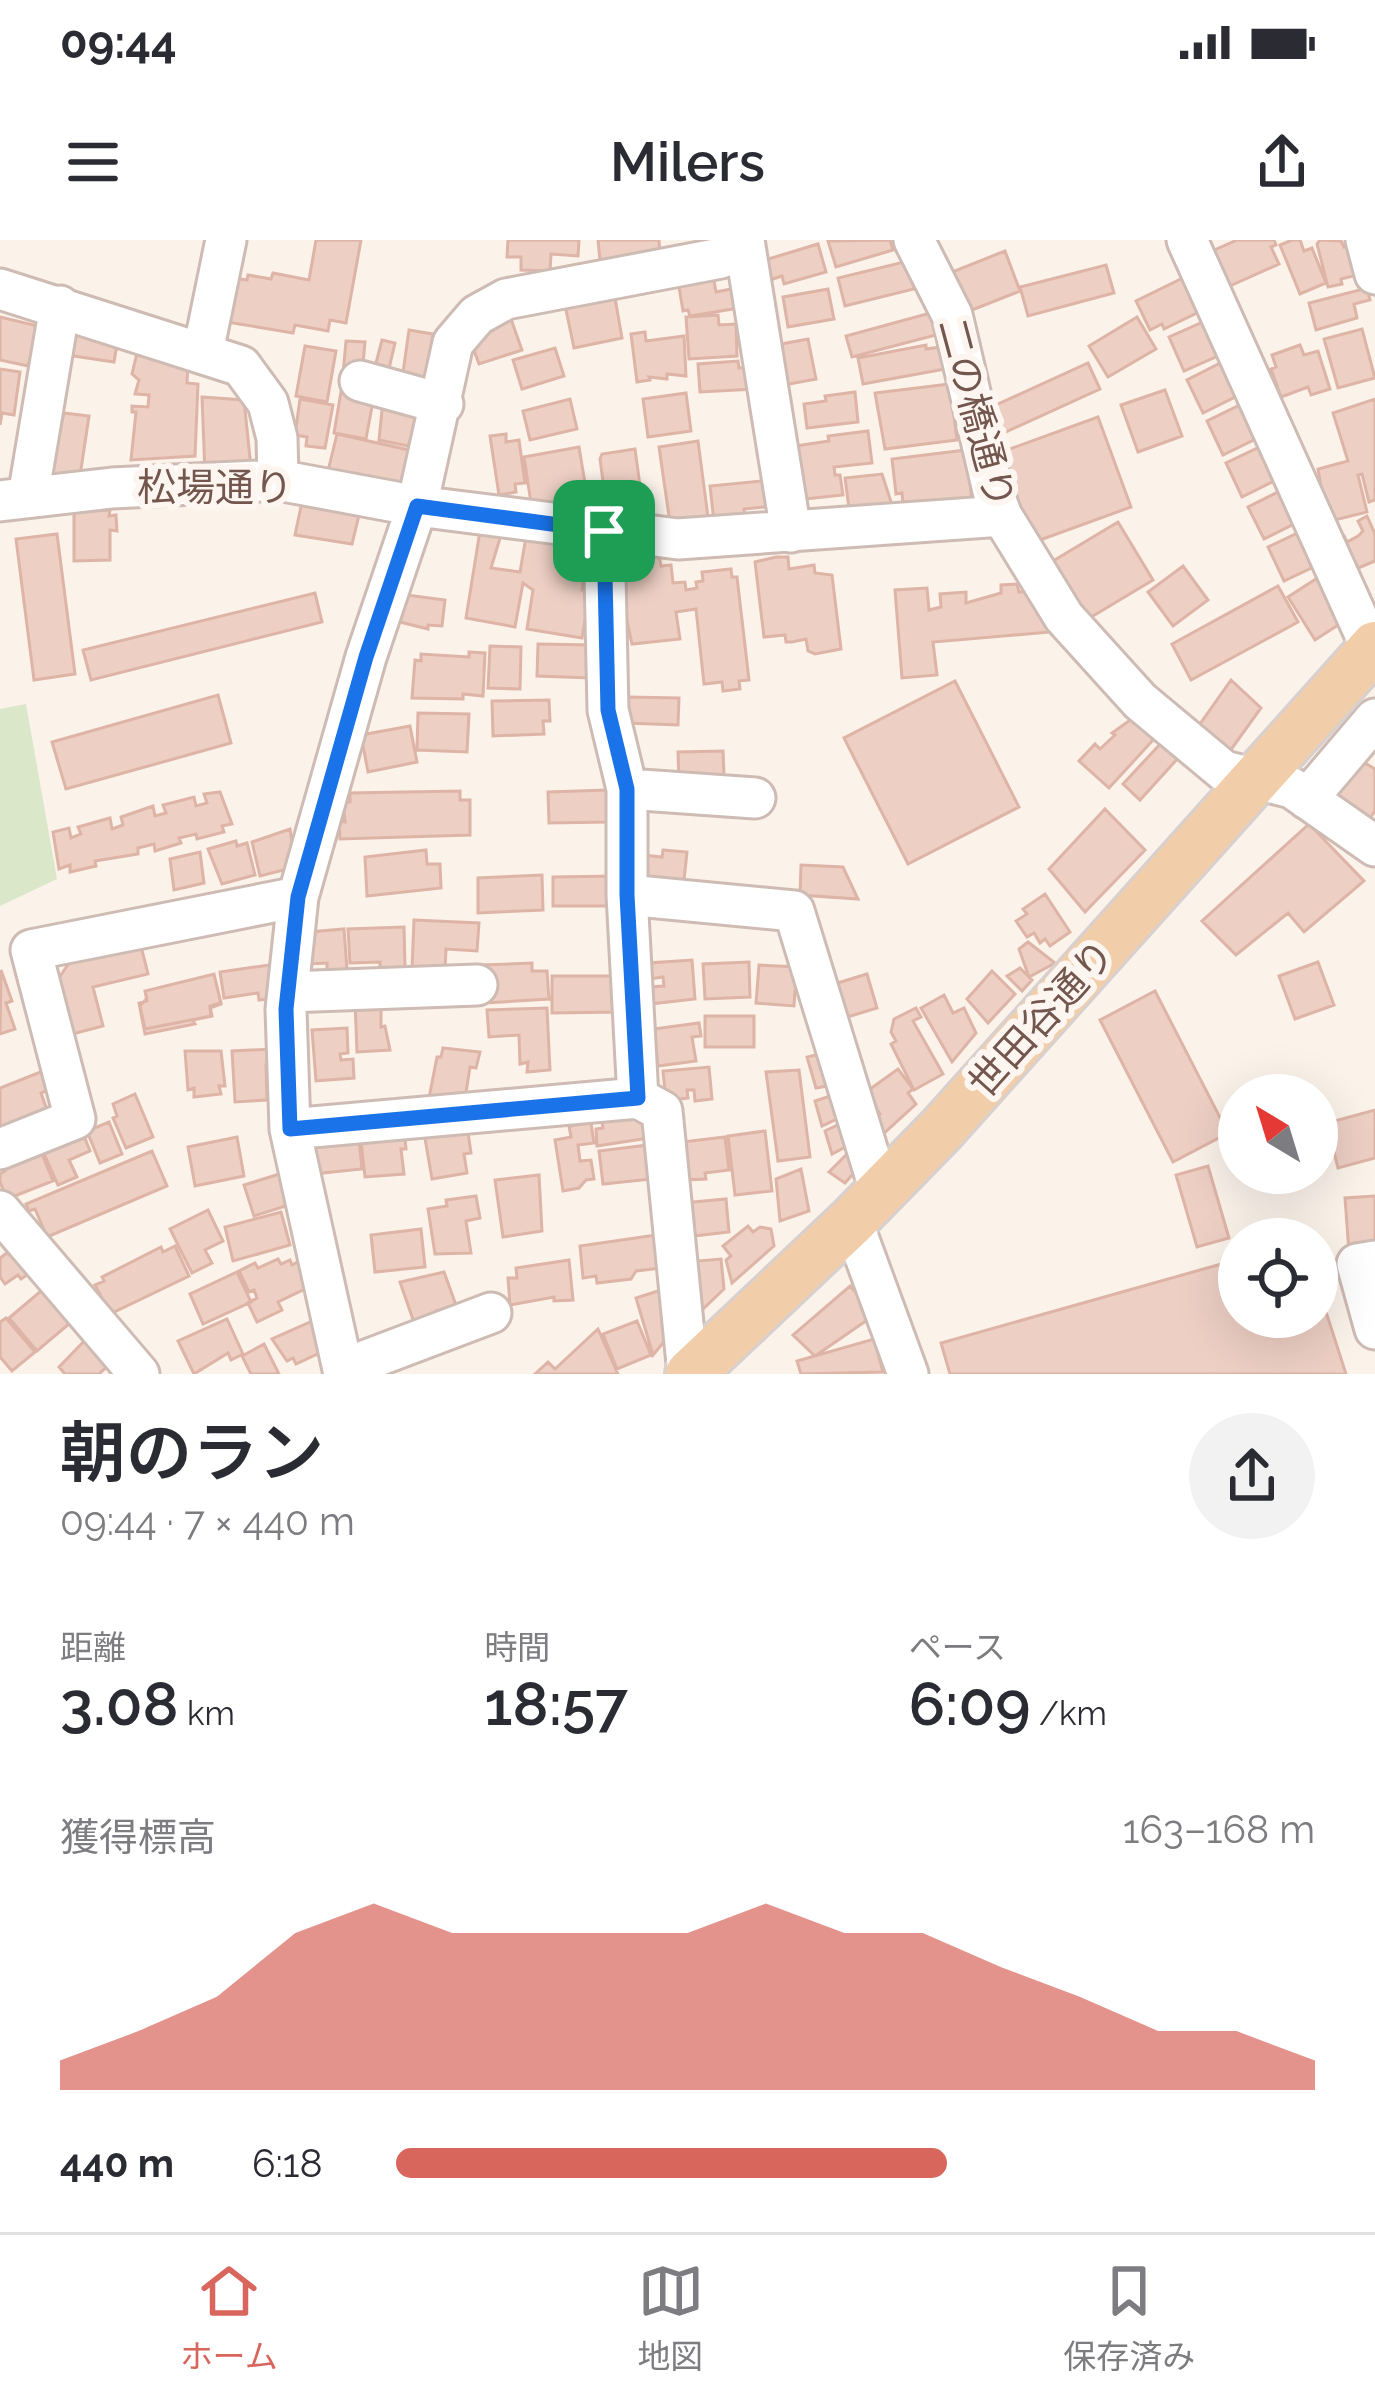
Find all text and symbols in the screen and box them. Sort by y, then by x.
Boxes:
text: 09:44 [60,16,177,69]
icon: menu [60,129,126,195]
icon: share [1249,129,1315,195]
text: Milers [610,130,765,194]
street label: 二の橋通り [930,313,1024,513]
street label: 松場通り [137,464,293,510]
pin [553,480,655,582]
icon: arrive [571,498,637,564]
street label: 世田谷通り [959,930,1123,1106]
north arrow [1218,1074,1338,1194]
map controls [1218,1074,1338,1338]
button: locate [1218,1218,1338,1338]
button: share [1189,1413,1315,1539]
text: 朝のラン [60,1414,324,1491]
text: 09:44 · 7 × 440 m [60,1498,355,1544]
text: 距離 [60,1628,126,1667]
text: 時間 [484,1628,550,1667]
text: ペース [909,1628,1006,1667]
text: 3.08 [60,1669,179,1739]
text: 18:57 [484,1669,628,1739]
text: 6:09 [909,1669,1031,1739]
text: km [179,1694,235,1733]
text: /km [1031,1694,1107,1733]
text: 163–168 m [1123,1806,1315,1852]
text: 獲得標高 [60,1814,216,1860]
text: 440 m [60,2140,174,2186]
text: 6:18 [252,2140,323,2186]
tab: ホーム [180,2258,278,2378]
tab: 地図 [638,2258,704,2378]
tab: 保存済み [1063,2258,1195,2378]

